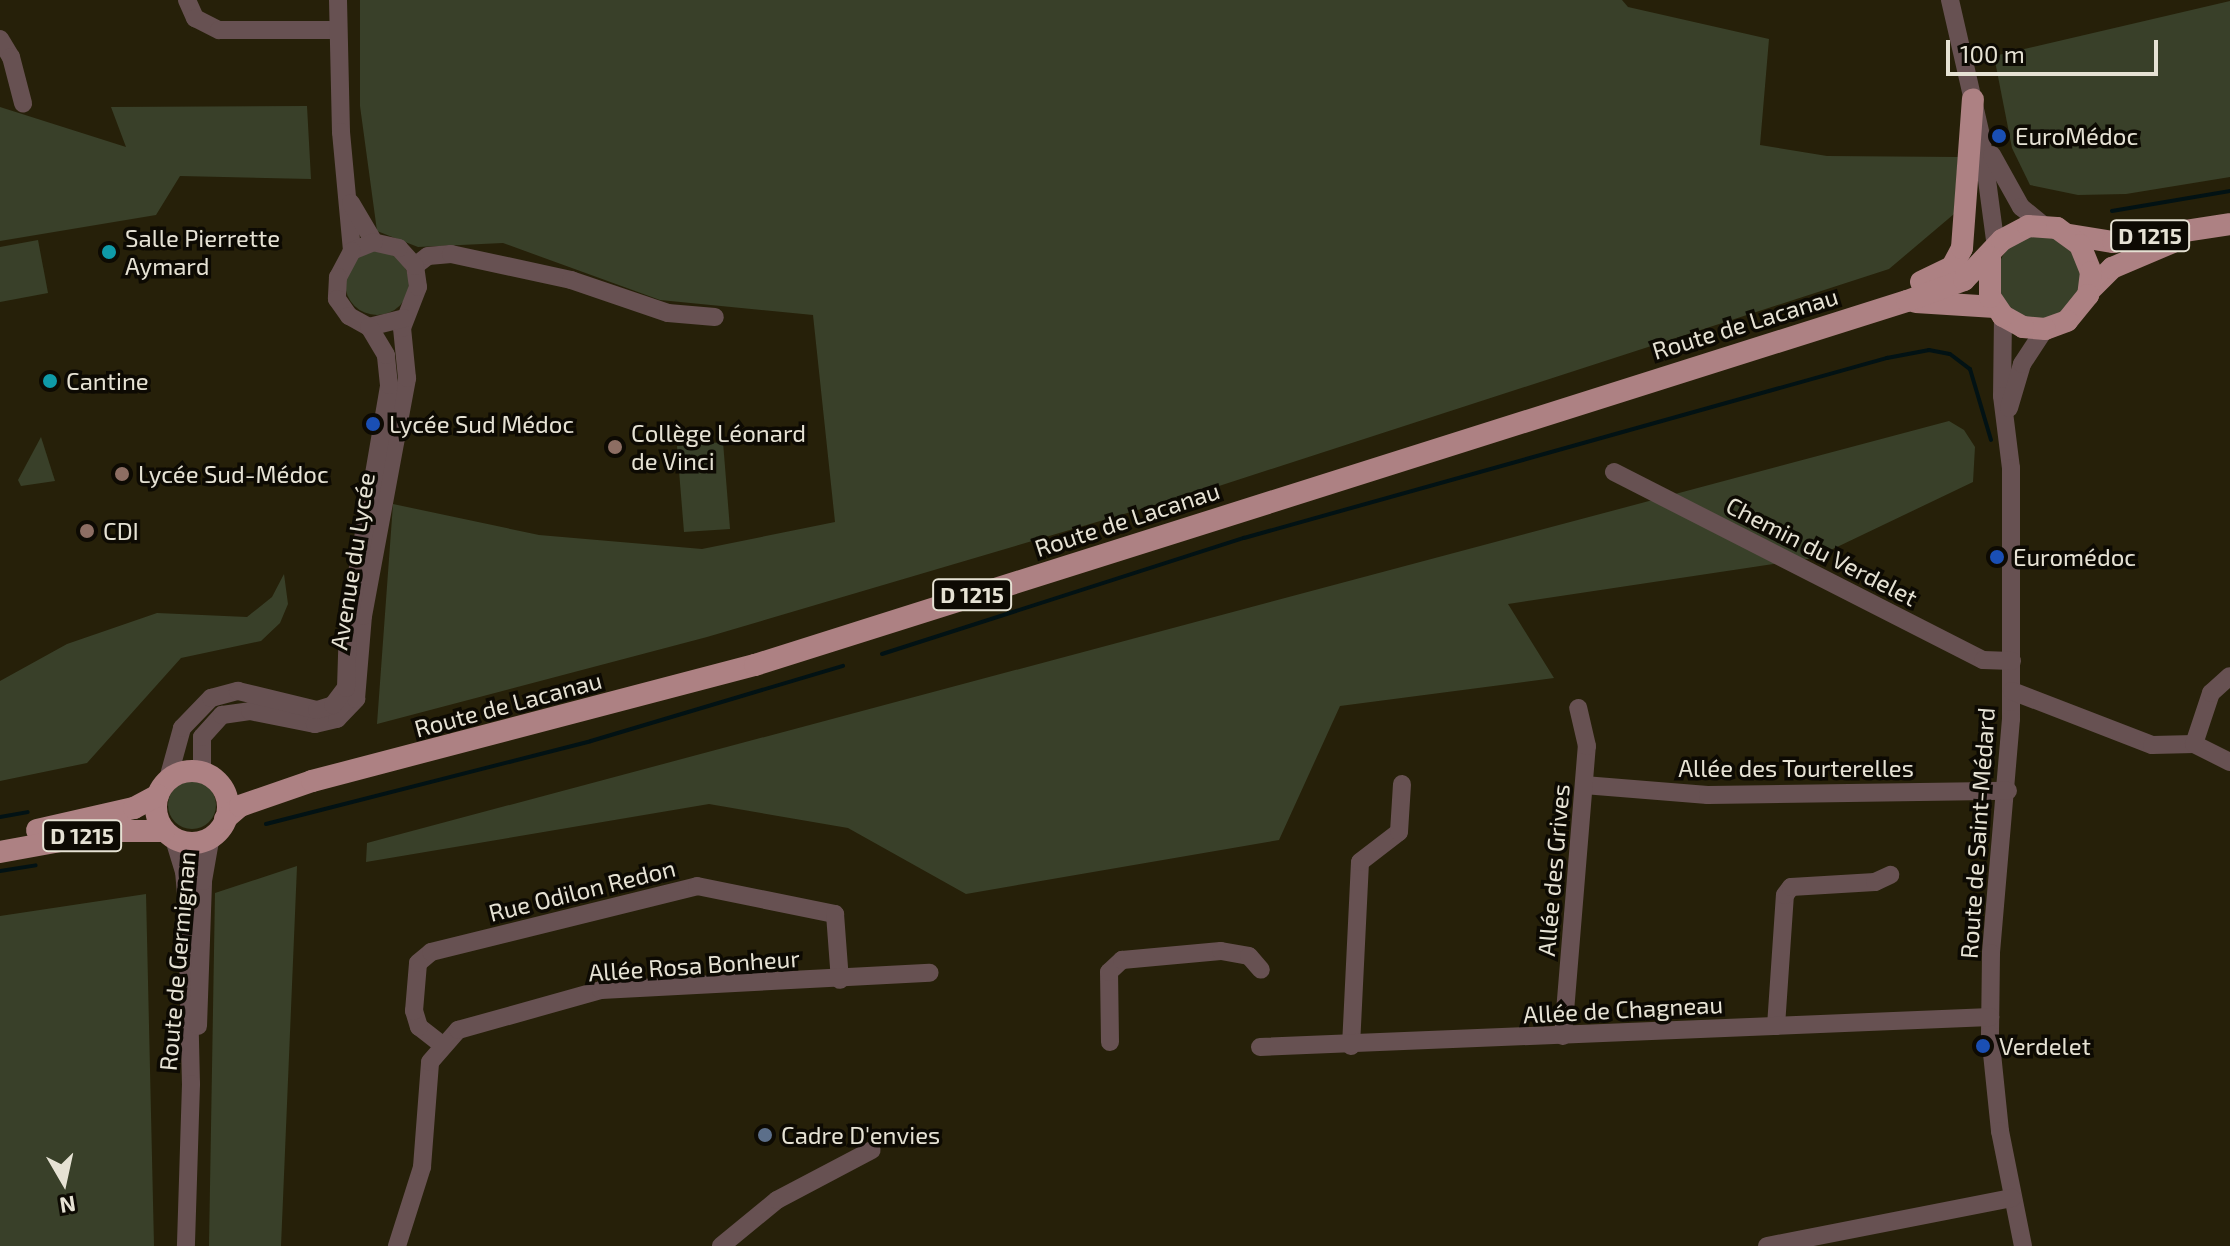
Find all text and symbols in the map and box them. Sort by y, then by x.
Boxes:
scale bar [1950,24,2162,74]
text: 100 m [1960,39,2025,68]
place label: EuroMédoc [2015,122,2138,150]
marker: EuroMédoc [1990,127,2008,145]
road number: D 1215 [2110,218,2190,254]
place label: Salle Pierrette Aymard [125,224,280,280]
marker: Salle Pierrette Aymard [100,243,118,261]
street label: Route de Lacanau [1649,281,1841,365]
place label: Cantine [66,367,149,395]
marker: Cantine [41,372,59,390]
place label: Lycée Sud Médoc [389,410,574,438]
marker: Lycée Sud Médoc [364,415,382,433]
place label: Collège Léonard de Vinci [631,419,806,475]
marker: Collège Léonard de Vinci [606,438,624,456]
place label: Lycée Sud-Médoc [138,460,329,488]
marker: Lycée Sud-Médoc [113,465,131,483]
street label: Avenue du Lycée [324,470,380,652]
street label: Route de Lacanau [1031,476,1223,562]
street label: Chemin du Verdelet [1721,490,1923,612]
place label: CDI [103,517,139,545]
marker: CDI [78,522,96,540]
place label: Euromédoc [2013,543,2136,571]
marker: Euromédoc [1988,548,2006,566]
road number: D 1215 [932,577,1012,613]
street label: Route de Lacanau [411,665,605,743]
street label: Route de Saint-Médard [1954,706,2000,960]
street label: Allée des Tourterelles [1678,754,1914,782]
street label: Allée des Grives [1531,783,1575,957]
road number: D 1215 [42,818,122,854]
street label: Route de Germignan [153,850,201,1072]
street label: Rue Odilon Redon [486,853,678,927]
street label: Allée Rosa Bonheur [587,943,801,987]
street label: Allée de Chagneau [1522,989,1724,1029]
place label: Verdelet [1999,1032,2091,1060]
marker: Verdelet [1974,1037,1992,1055]
place label: Cadre D'envies [781,1121,940,1149]
marker: Cadre D'envies [756,1126,774,1144]
north arrow [24,1142,104,1222]
text: N [58,1192,78,1220]

